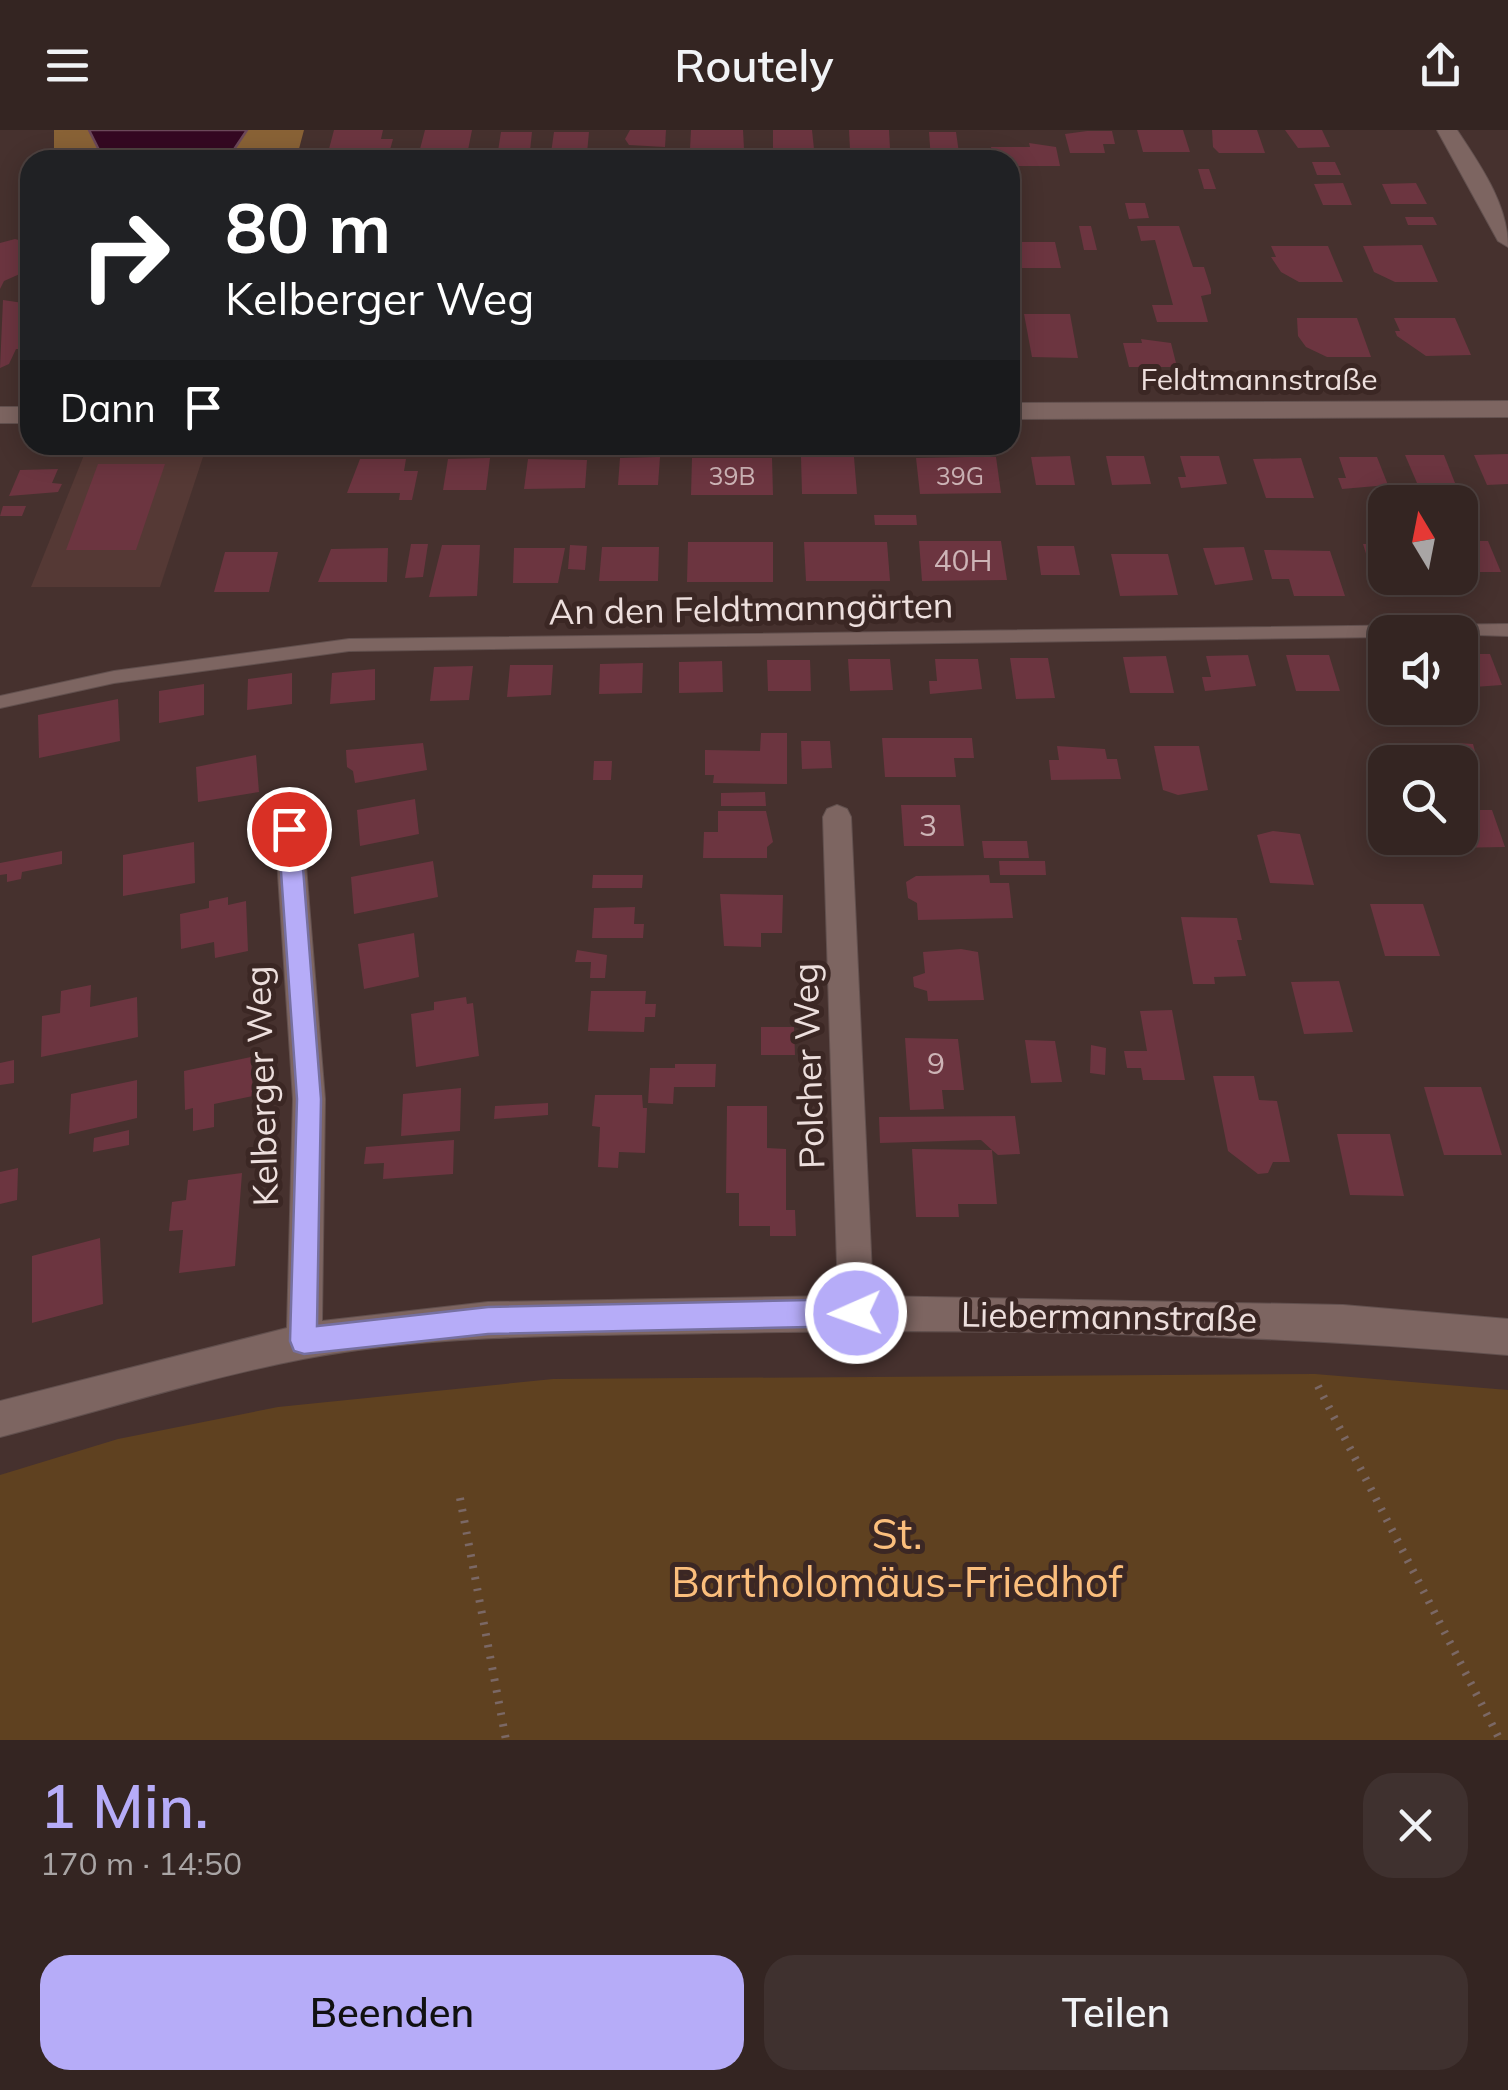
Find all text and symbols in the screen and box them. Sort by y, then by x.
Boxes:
text: Routely [674,37,834,93]
icon: menu [40,38,95,93]
icon: share [1413,38,1468,93]
text: 80 m [225,183,391,271]
icon: right [60,190,190,320]
text: Kelberger Weg [225,270,534,326]
street label: Feldtmannstraße [1140,360,1378,398]
icon: arrive [176,380,231,435]
text: Dann [60,384,156,432]
house number: 39B [708,460,756,491]
house number: 39G [936,460,984,491]
north arrow [1368,485,1478,595]
map controls [1368,485,1478,855]
house number: 40H [934,541,992,579]
street label: An den Feldtmanngärten [548,582,954,634]
button: sound [1368,615,1478,725]
button: search [1368,745,1478,855]
pin [247,787,332,872]
icon: arrive [262,802,317,857]
house number: 3 [919,806,937,844]
street label: Polcher Weg [782,962,834,1170]
street label: Kelberger Weg [235,965,287,1207]
house number: 9 [927,1044,945,1082]
position arrow [804,1261,908,1365]
street label: Liebermannstraße [961,1291,1257,1341]
park label: St. Bartholomäus-Friedhof [671,1507,1124,1608]
text: 1 Min. [40,1768,209,1843]
button: close [1363,1773,1468,1878]
text: 170 m · 14:50 [40,1843,242,1883]
button: Beenden [40,1955,744,2070]
button: Teilen [764,1955,1468,2070]

